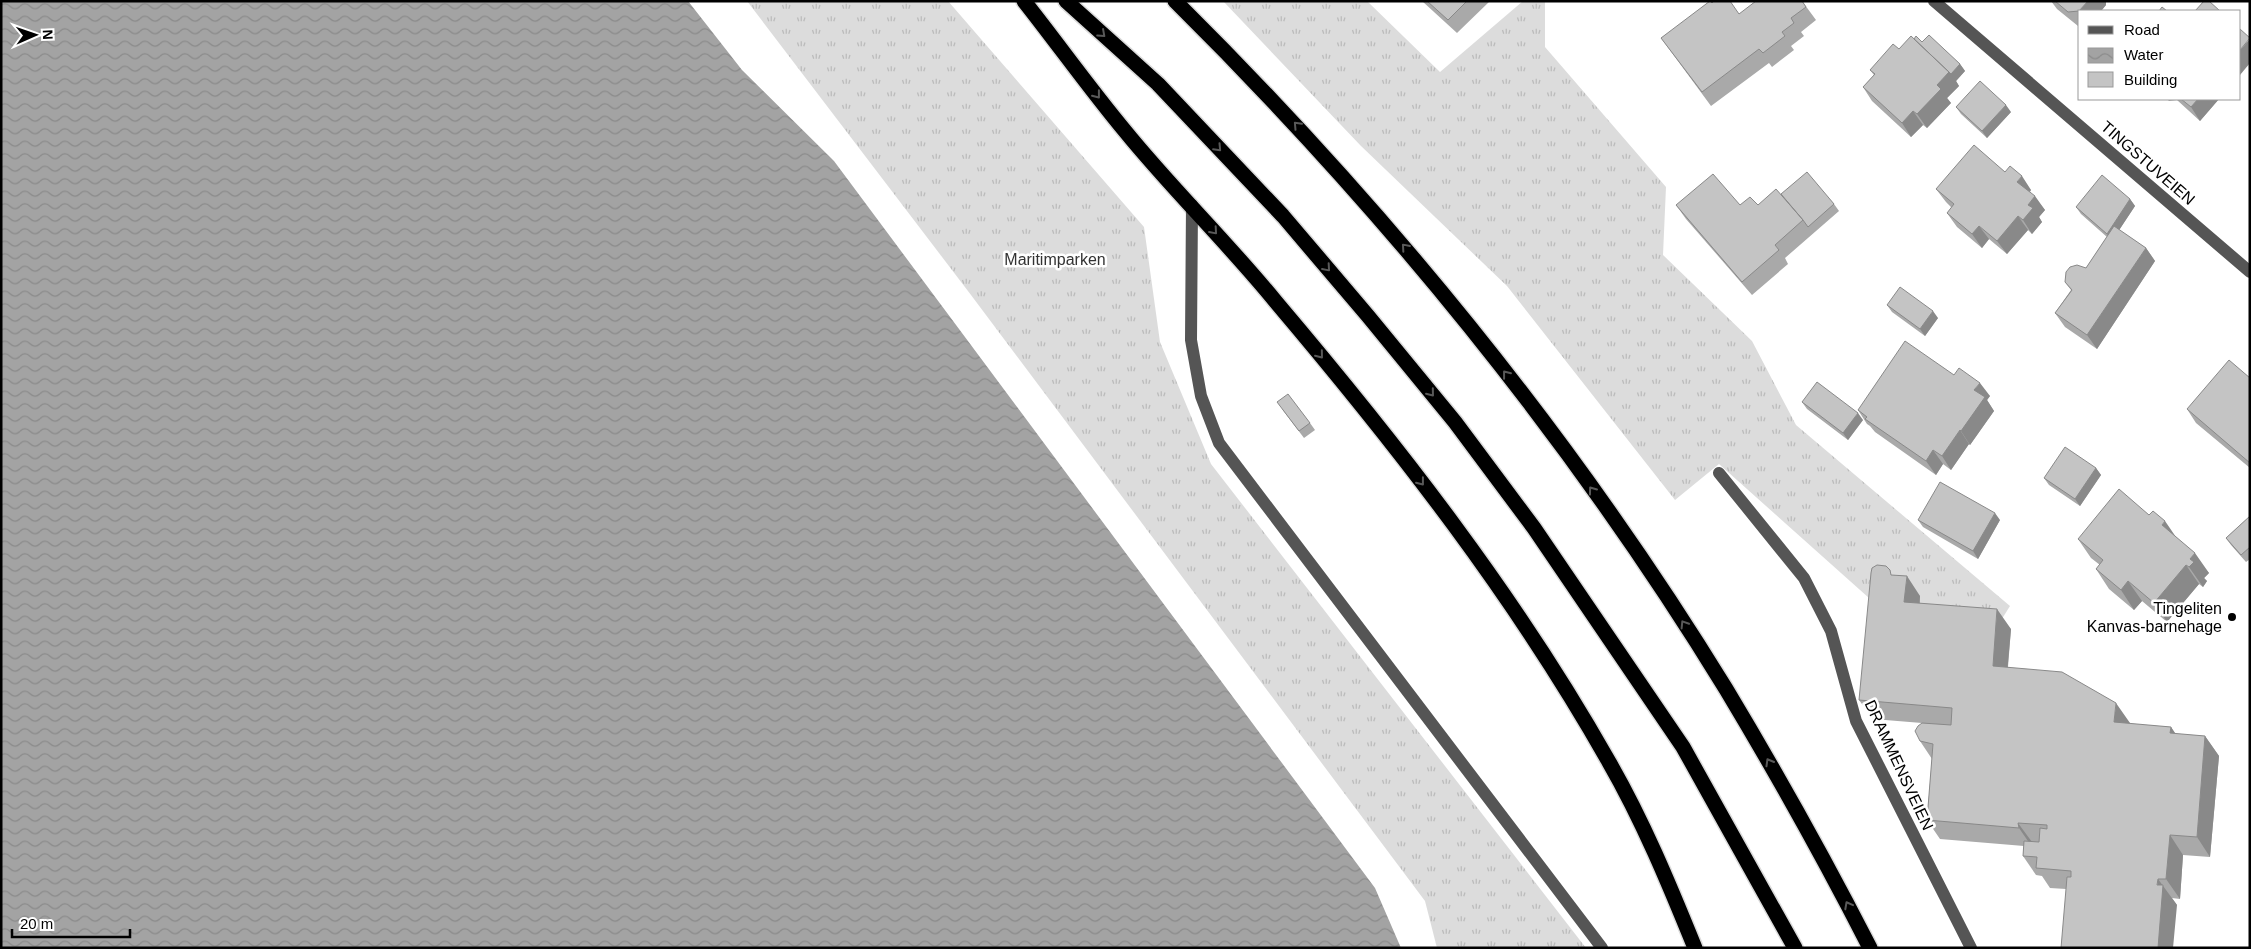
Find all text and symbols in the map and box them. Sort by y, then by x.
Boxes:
north arrow [10,10,60,60]
legend [2078,10,2241,100]
text: Road [2124,21,2160,38]
one-way arrow [1097,28,1106,37]
text: N [40,29,56,40]
text: Water [2124,46,2163,63]
text: Building [2124,71,2177,88]
one-way arrow [1091,89,1100,99]
street label: TINGSTUVEIEN [2098,118,2198,208]
one-way arrow [1294,122,1303,131]
one-way arrow [1212,142,1221,151]
one-way arrow [1209,226,1218,235]
one-way arrow [1401,244,1410,253]
park label: Maritimparken [1004,251,1106,268]
one-way arrow [1322,262,1330,271]
one-way arrow [1314,349,1322,358]
one-way arrow [1503,370,1512,380]
one-way arrow [1426,387,1434,396]
one-way arrow [1416,476,1424,485]
one-way arrow [1589,486,1598,496]
place label: Tingeliten Kanvas-barnehage [2087,600,2222,635]
marker: Tingeliten Kanvas-barnehage [2226,611,2238,623]
one-way arrow [1681,620,1691,629]
street label: DRAMMENSVEIEN [1861,697,1937,833]
one-way arrow [1766,759,1776,768]
one-way arrow [1844,901,1854,910]
scale bar [12,906,130,938]
text: 20 m [20,915,53,932]

